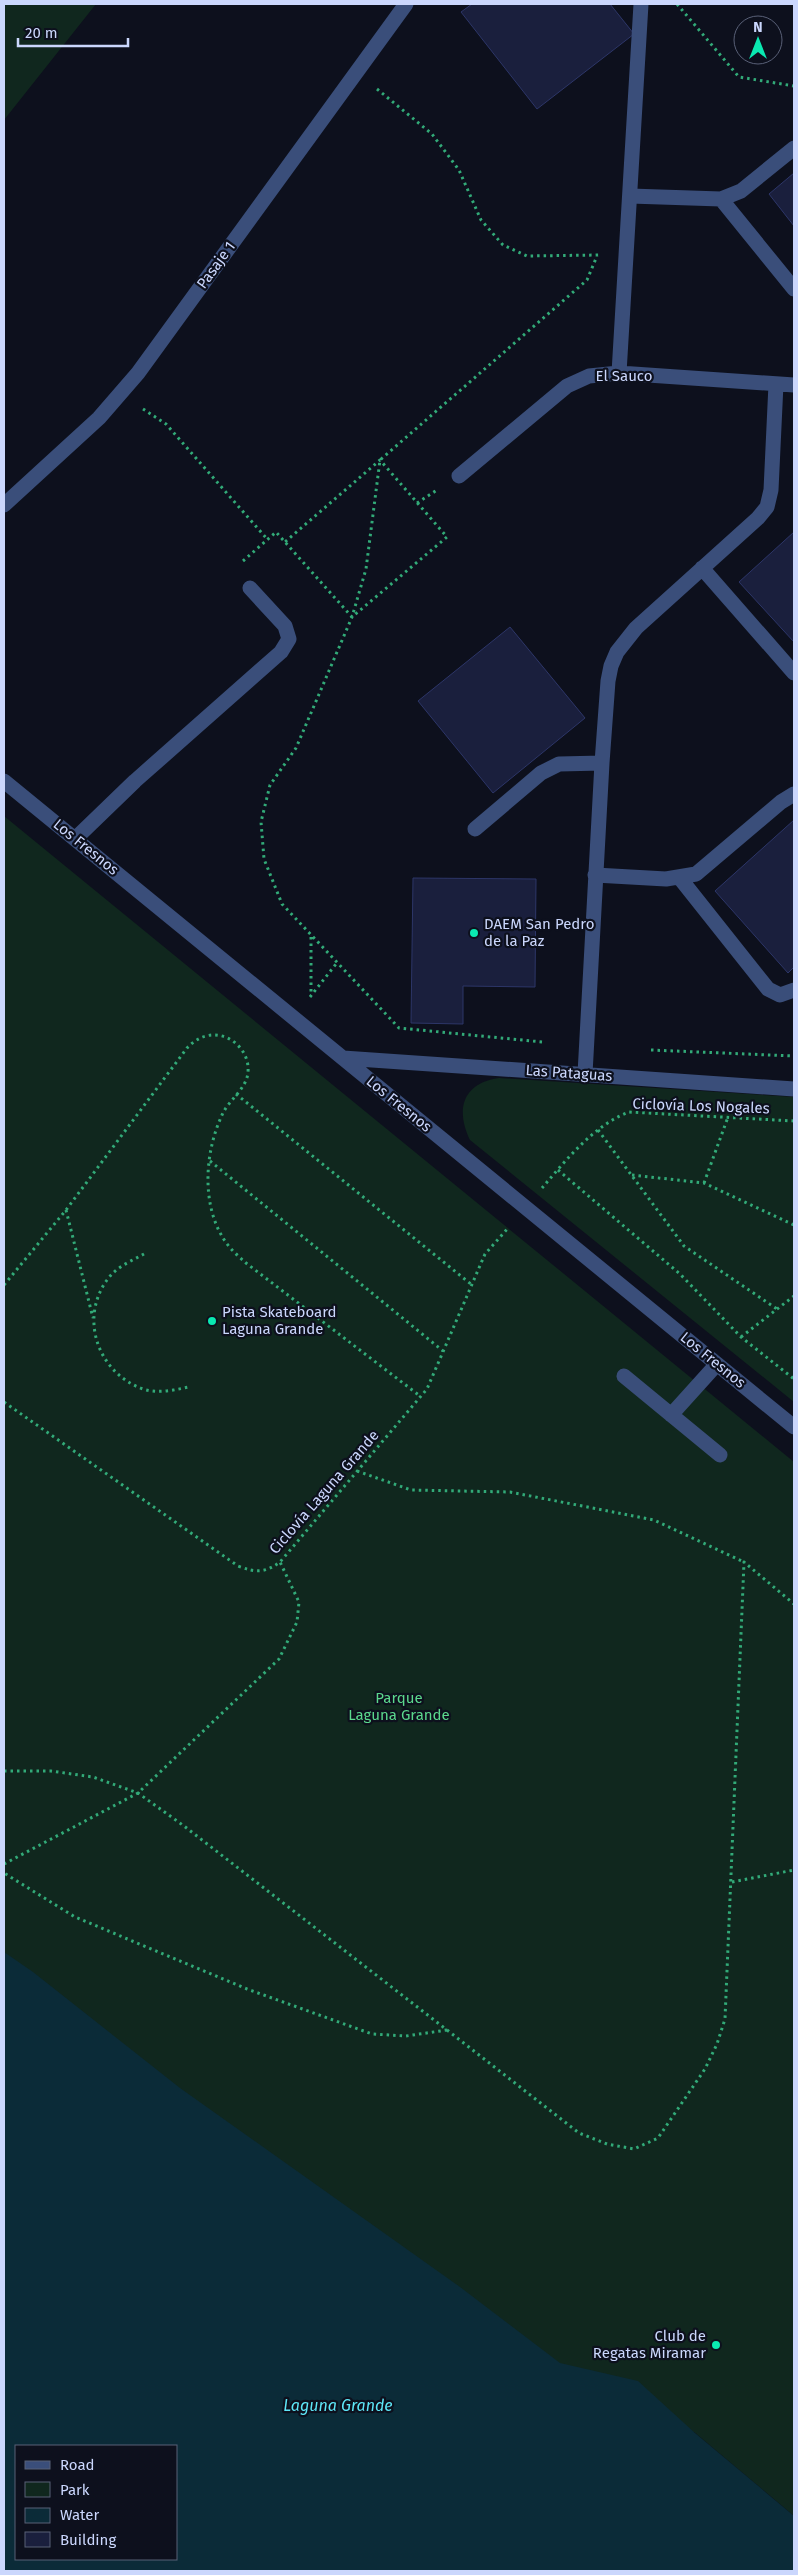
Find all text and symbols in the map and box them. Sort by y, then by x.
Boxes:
scale bar [18,15,128,47]
north arrow [733,15,783,65]
text: N [753,19,763,36]
text: 20 m [25,24,58,42]
street label: Pasaje 1 [193,238,239,292]
street label: El Sauco [596,367,653,385]
street label: Los Fresnos [50,815,122,879]
place label: DAEM San Pedro de la Paz [484,915,594,950]
marker: DAEM San Pedro de la Paz [468,927,480,939]
street label: Las Pataguas [525,1061,613,1085]
street label: Los Fresnos [363,1072,435,1136]
street label: Ciclovía Los Nogales [632,1095,770,1117]
place label: Pista Skateboard Laguna Grande [222,1303,337,1338]
marker: Pista Skateboard Laguna Grande [206,1315,218,1327]
street label: Los Fresnos [677,1328,749,1392]
street label: Ciclovía Laguna Grande [265,1426,383,1558]
park label: Parque Laguna Grande [348,1689,450,1724]
place label: Club de Regatas Miramar [593,2327,706,2362]
marker: Club de Regatas Miramar [710,2339,722,2351]
water label: Laguna Grande [283,2396,393,2415]
legend [15,2445,178,2560]
text: Road [60,2456,95,2474]
text: Park [60,2481,90,2499]
text: Water [60,2506,99,2524]
text: Building [60,2531,116,2549]

